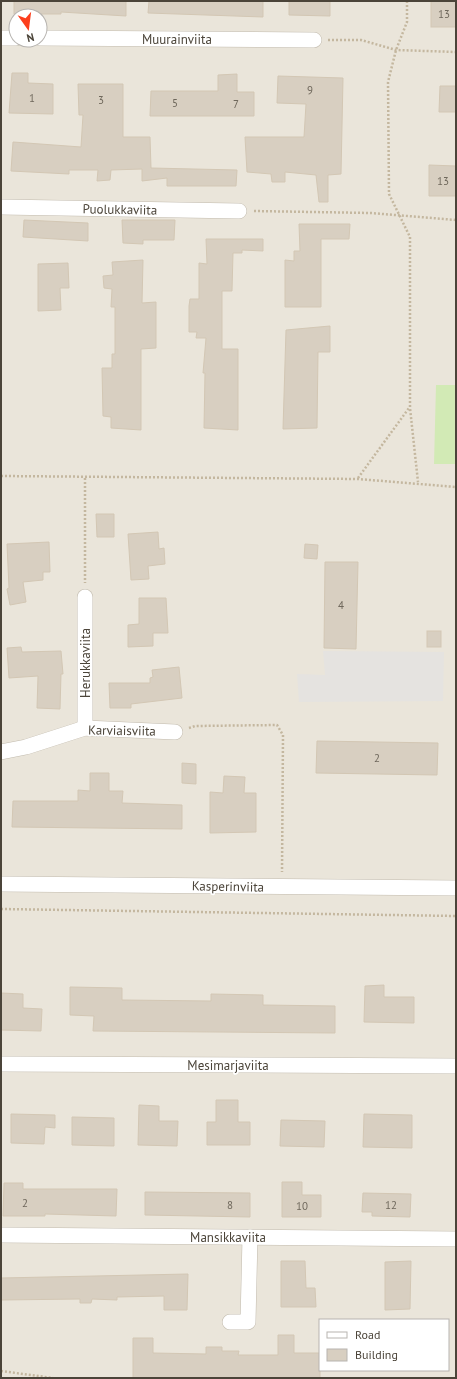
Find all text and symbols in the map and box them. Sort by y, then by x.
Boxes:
house number: 13 [438,7,450,21]
north arrow [8,8,48,48]
text: N [25,30,36,45]
street label: Muurainviita [142,31,212,48]
house number: 9 [307,83,313,97]
house number: 1 [29,91,35,105]
house number: 3 [98,93,104,107]
house number: 5 [172,96,178,110]
house number: 7 [233,97,239,111]
house number: 13 [437,174,449,188]
street label: Puolukkaviita [83,200,157,219]
house number: 4 [338,598,344,612]
street label: Herukkaviita [77,628,94,698]
street label: Karviaisviita [88,721,156,740]
house number: 2 [374,751,380,765]
street label: Kasperinviita [192,877,264,896]
street label: Mesimarjaviita [187,1057,269,1074]
house number: 2 [22,1196,28,1210]
house number: 8 [227,1198,233,1212]
house number: 12 [385,1198,397,1212]
house number: 10 [296,1199,308,1213]
street label: Mansikkaviita [190,1229,266,1246]
legend [319,1319,449,1371]
text: Road [355,1327,380,1342]
text: Building [355,1347,398,1362]

